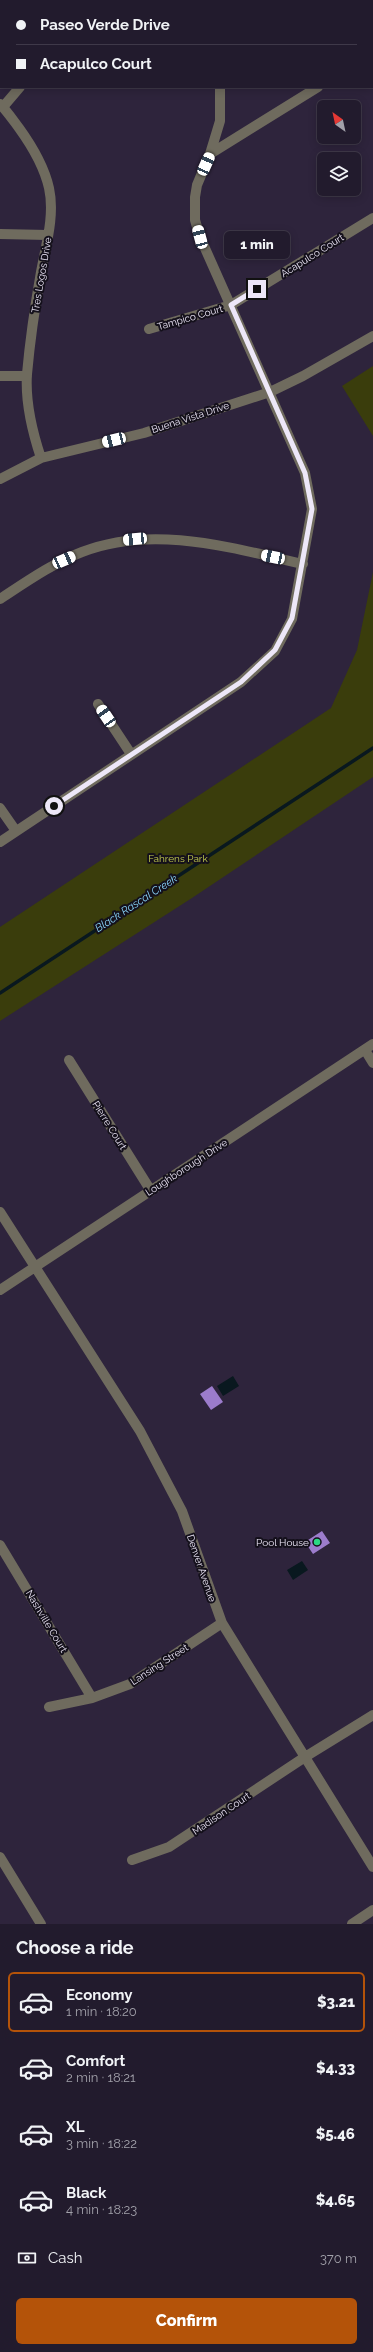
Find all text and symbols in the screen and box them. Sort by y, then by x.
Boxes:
text: Paseo Verde Drive [40,16,170,34]
text: Acapulco Court [40,55,152,73]
north arrow [317,100,361,144]
map controls [317,100,361,196]
car [196,151,216,177]
button: layers [317,152,361,196]
car [191,224,209,250]
callout: 1 min [224,231,290,259]
street label: Acapulco Court [279,231,346,279]
street label: Tres Logos Drive [29,236,54,314]
text: 1 min [240,237,274,252]
route end [248,280,266,298]
street label: Tampico Court [156,303,225,332]
street label: Buena Vista Drive [150,400,230,435]
car [101,431,127,449]
car [123,532,147,546]
car [260,549,286,565]
car [51,550,77,570]
car [94,703,118,729]
route start [45,797,63,815]
park label: Fahrens Park [148,853,208,864]
water label: Black Rascal Creek [93,872,180,935]
street label: Pierre Court [90,1099,129,1152]
street label: Loughborough Drive [143,1137,229,1198]
street label: Denver Avenue [185,1533,218,1603]
place label: Pool House [256,1537,309,1548]
marker: Pool House [312,1537,322,1547]
street label: Nashville Court [24,1588,70,1655]
street label: Lansing Street [128,1641,191,1687]
street label: Madison Court [190,1790,253,1837]
text: Choose a ride [16,1937,134,1958]
icon: car [18,1984,54,2020]
text: Economy [66,1986,133,2004]
text: $3.21 [317,1993,355,2011]
text: 1 min · 18:20 [66,2004,137,2019]
icon: car [18,2050,54,2086]
text: Comfort [66,2052,125,2070]
text: $4.33 [316,2059,355,2077]
text: 2 min · 18:21 [66,2070,136,2085]
icon: car [18,2116,54,2152]
text: XL [66,2118,84,2136]
text: $5.46 [316,2125,355,2143]
text: 3 min · 18:22 [66,2136,137,2151]
icon: car [18,2182,54,2218]
text: Black [66,2184,106,2202]
text: $4.65 [316,2191,355,2209]
text: 4 min · 18:23 [66,2202,137,2217]
icon: cash [16,2247,38,2269]
text: Cash [48,2249,82,2267]
text: 370 m [320,2251,357,2266]
button: Confirm [16,2298,357,2344]

